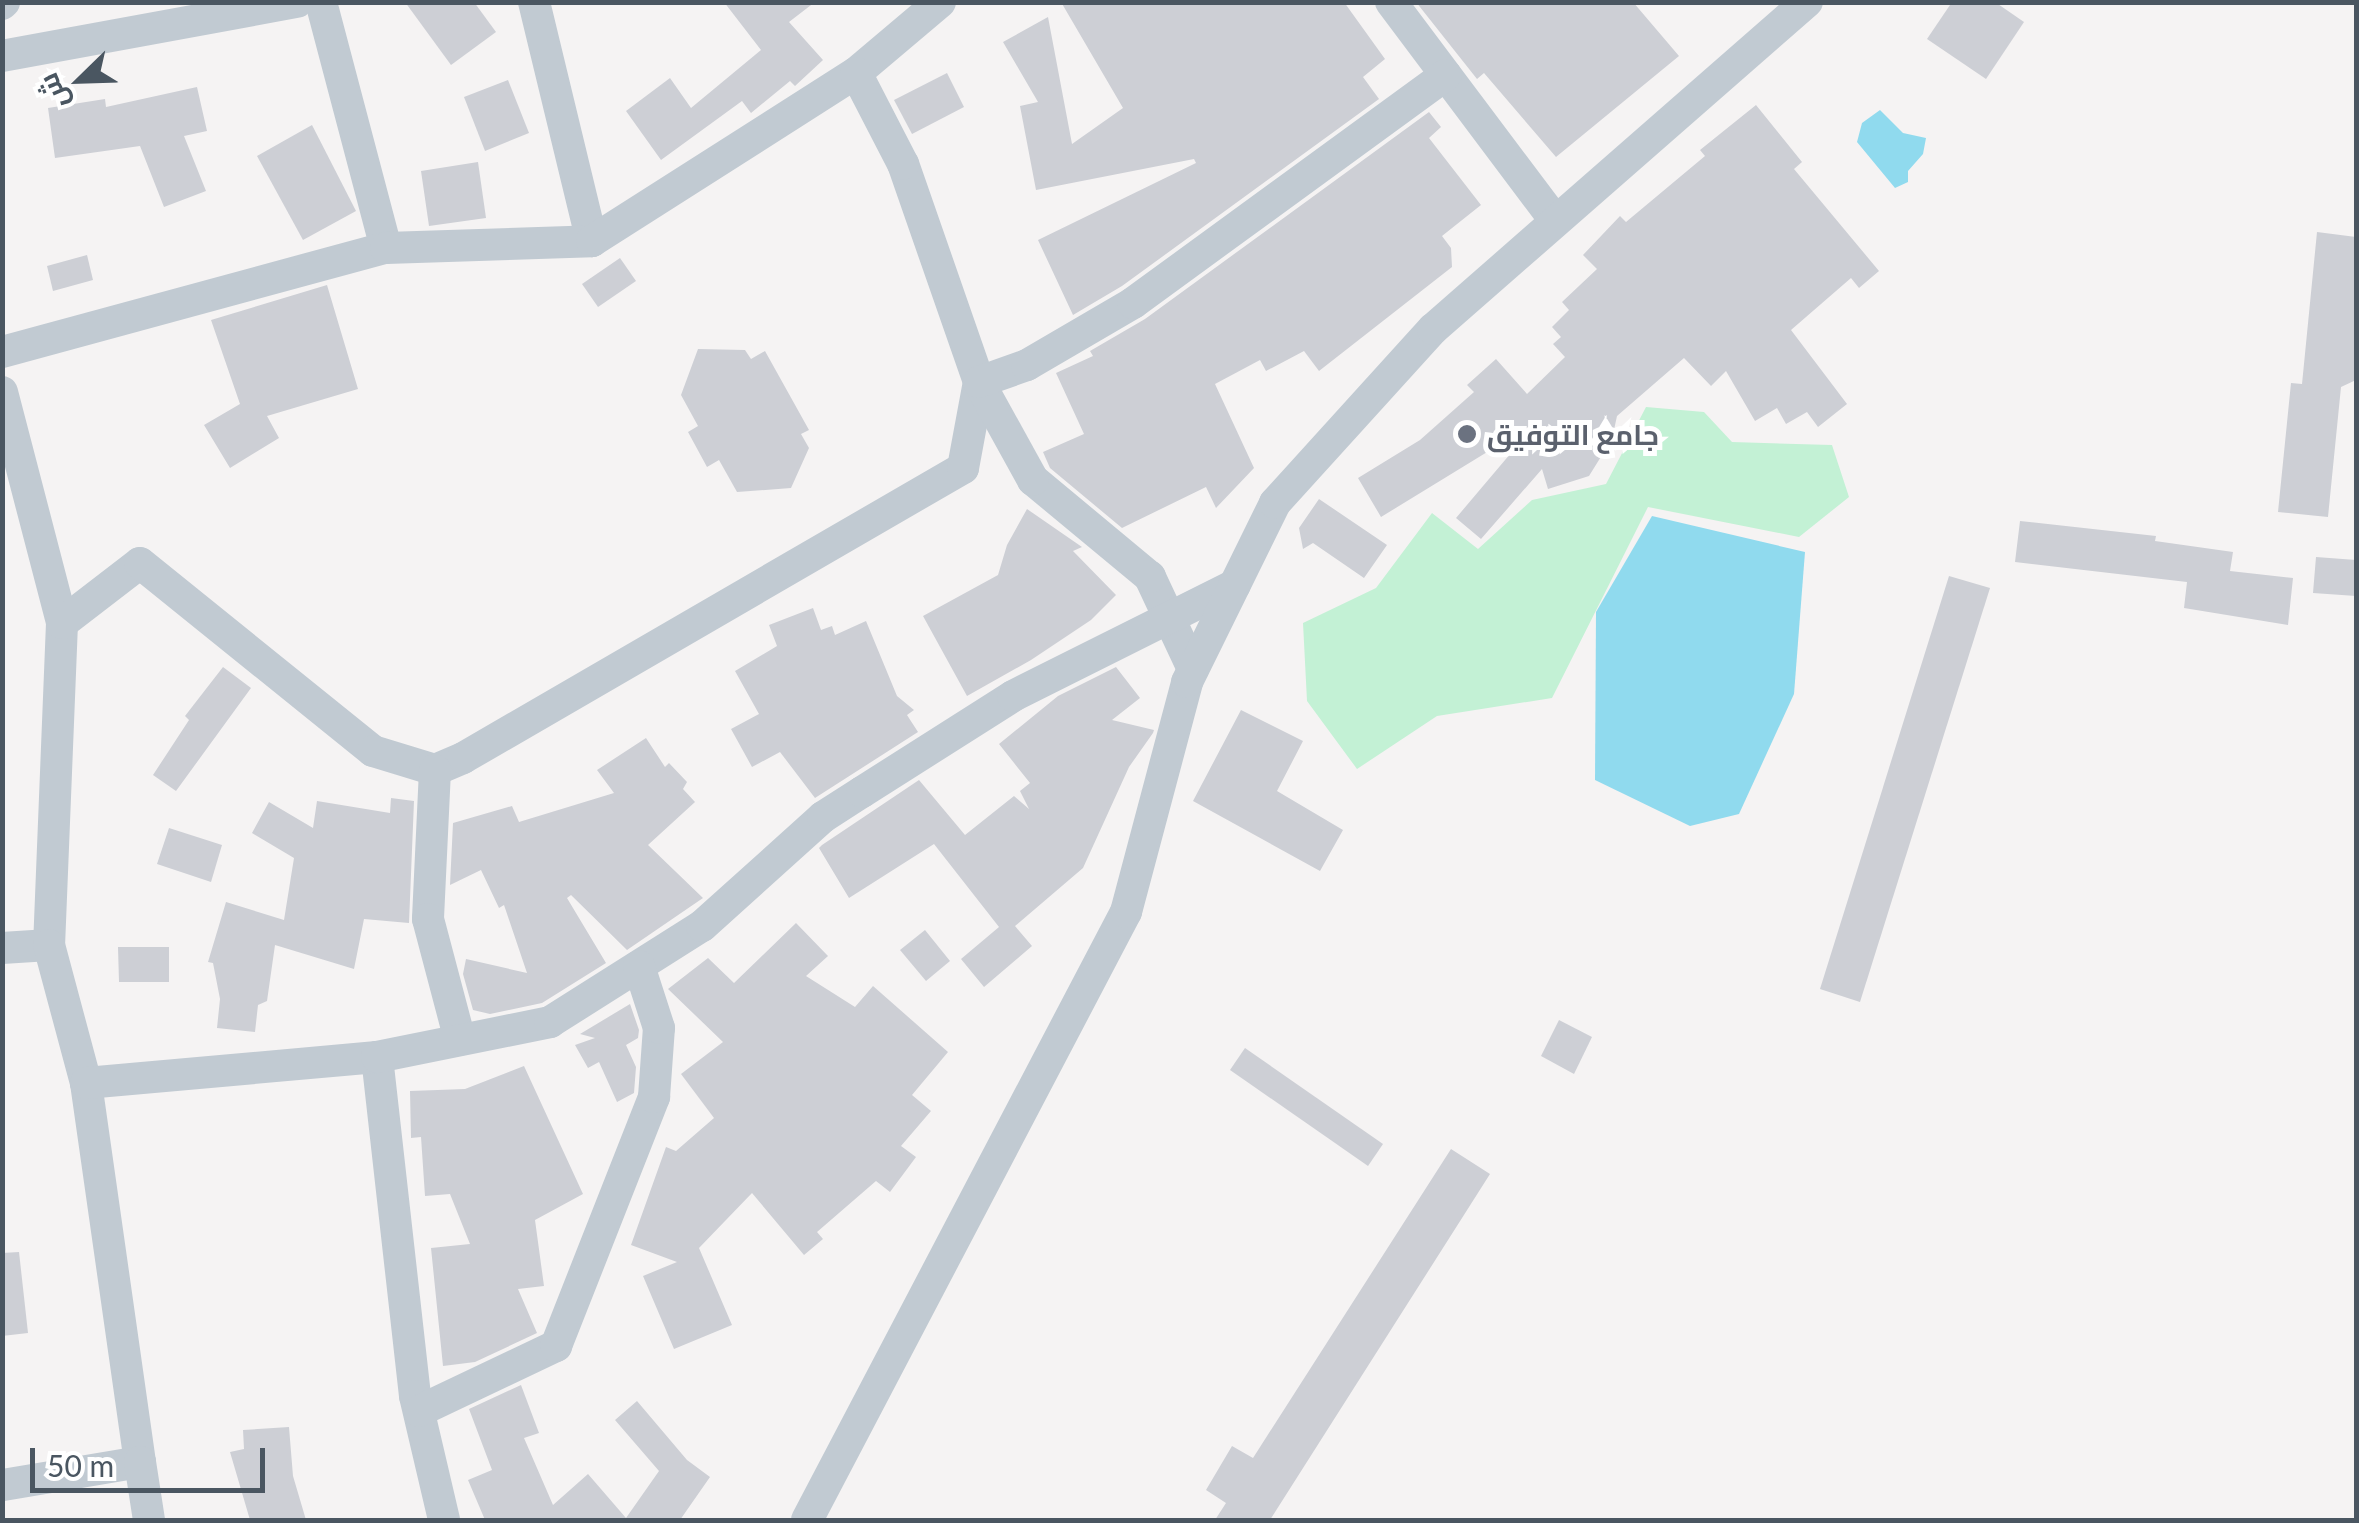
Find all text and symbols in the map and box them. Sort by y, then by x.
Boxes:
north arrow [30,30,130,130]
text: ش [30,69,75,115]
place label: جامع التوفيق [1487,417,1659,451]
marker: جامع التوفيق [1456,423,1478,445]
scale bar [35,1428,270,1490]
text: 50 m [47,1447,114,1483]

